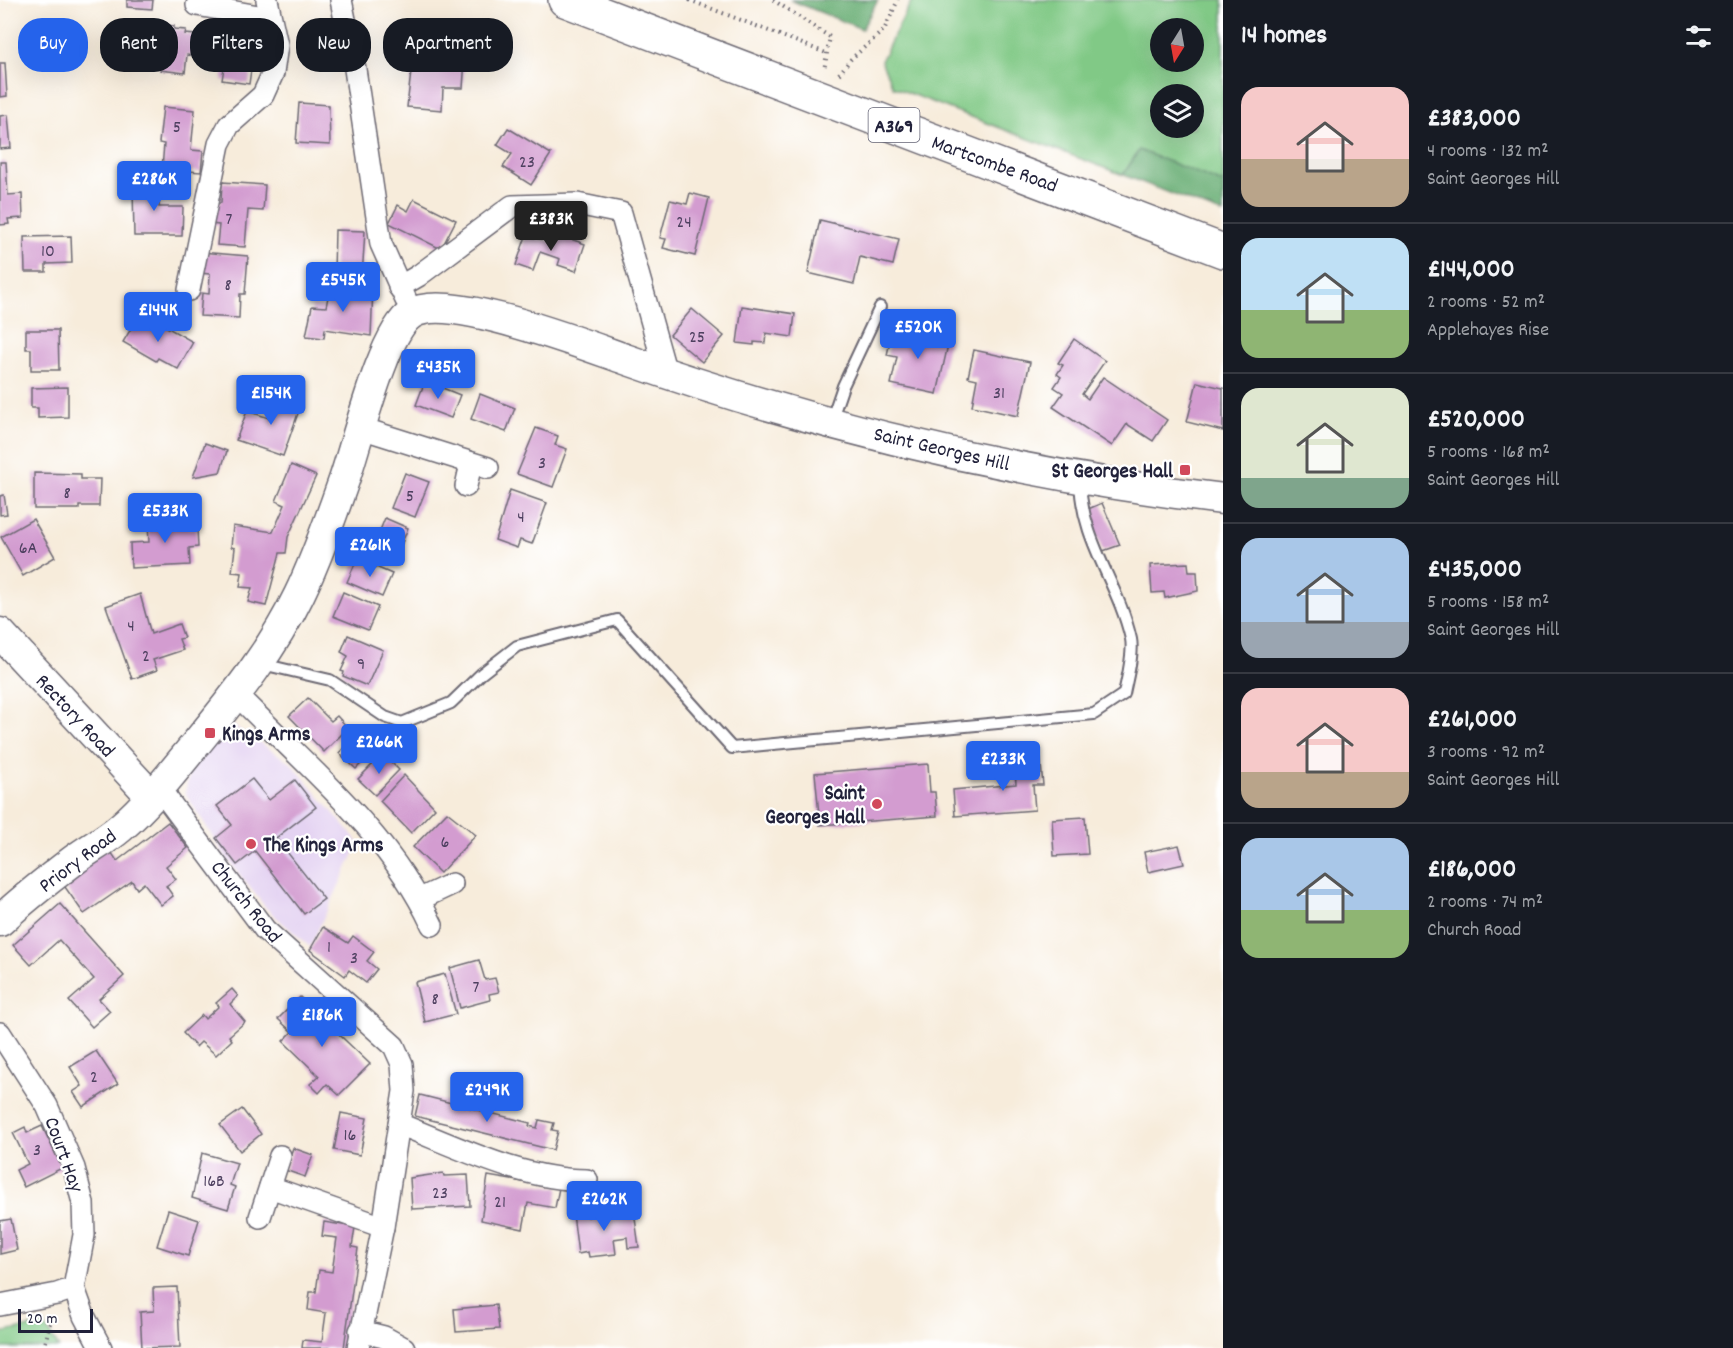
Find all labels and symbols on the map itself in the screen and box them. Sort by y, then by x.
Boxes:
north arrow [1150,18,1204,72]
road number: A369 [868,108,920,142]
house number: 5 [173,116,181,141]
street label: Martcombe Road [927,129,1061,203]
house number: 23 [519,151,535,176]
pin: £286K [112,161,196,212]
pin: £383K [509,201,593,252]
house number: 7 [226,208,233,233]
house number: 24 [676,211,692,236]
house number: 10 [41,240,55,265]
pin: £545K [301,262,385,313]
house number: 8 [224,274,232,299]
pin: £144K [116,292,200,343]
pin: £520K [876,309,960,360]
house number: 25 [689,326,705,351]
pin: £435K [396,349,480,400]
pin: £154K [229,375,313,426]
house number: 31 [993,382,1005,407]
street label: Saint Georges Hill [870,421,1012,481]
house number: 3 [538,452,546,477]
place label: St Georges Hall [1052,458,1174,488]
marker: St Georges Hall [1178,463,1192,477]
house number: 8 [63,482,71,507]
house number: 5 [406,485,414,510]
pin: £533K [123,493,207,544]
house number: 4 [517,506,525,531]
pin: £261K [328,527,412,578]
house number: 6A [19,537,37,562]
house number: 4 [127,615,135,640]
house number: 2 [142,645,150,670]
house number: 9 [357,653,365,678]
street label: Rectory Road [27,668,121,766]
place label: Kings Arms [222,721,311,751]
pin: £266K [337,724,421,775]
marker: Kings Arms [203,726,217,740]
pin: £233K [961,741,1045,792]
place label: Saint Georges Hall [765,780,866,834]
marker: Saint Georges Hall [870,797,884,811]
street label: Priory Road [33,823,124,902]
house number: 6 [441,831,449,856]
place label: The Kings Arms [263,832,384,862]
marker: The Kings Arms [244,837,258,851]
street label: Church Road [202,855,287,951]
house number: 1 [327,936,331,961]
house number: 3 [350,947,358,972]
house number: 7 [473,976,480,1001]
house number: 8 [431,988,439,1013]
pin: £186K [280,997,364,1048]
house number: 2 [90,1066,98,1091]
pin: £249K [445,1072,529,1123]
street label: Court Hay [35,1113,90,1197]
house number: 16 [344,1124,356,1149]
house number: 3 [33,1139,41,1164]
house number: 16B [203,1170,225,1195]
pin: £262K [562,1181,646,1232]
house number: 23 [432,1182,448,1207]
house number: 21 [494,1191,506,1216]
scale bar [18,1306,93,1334]

